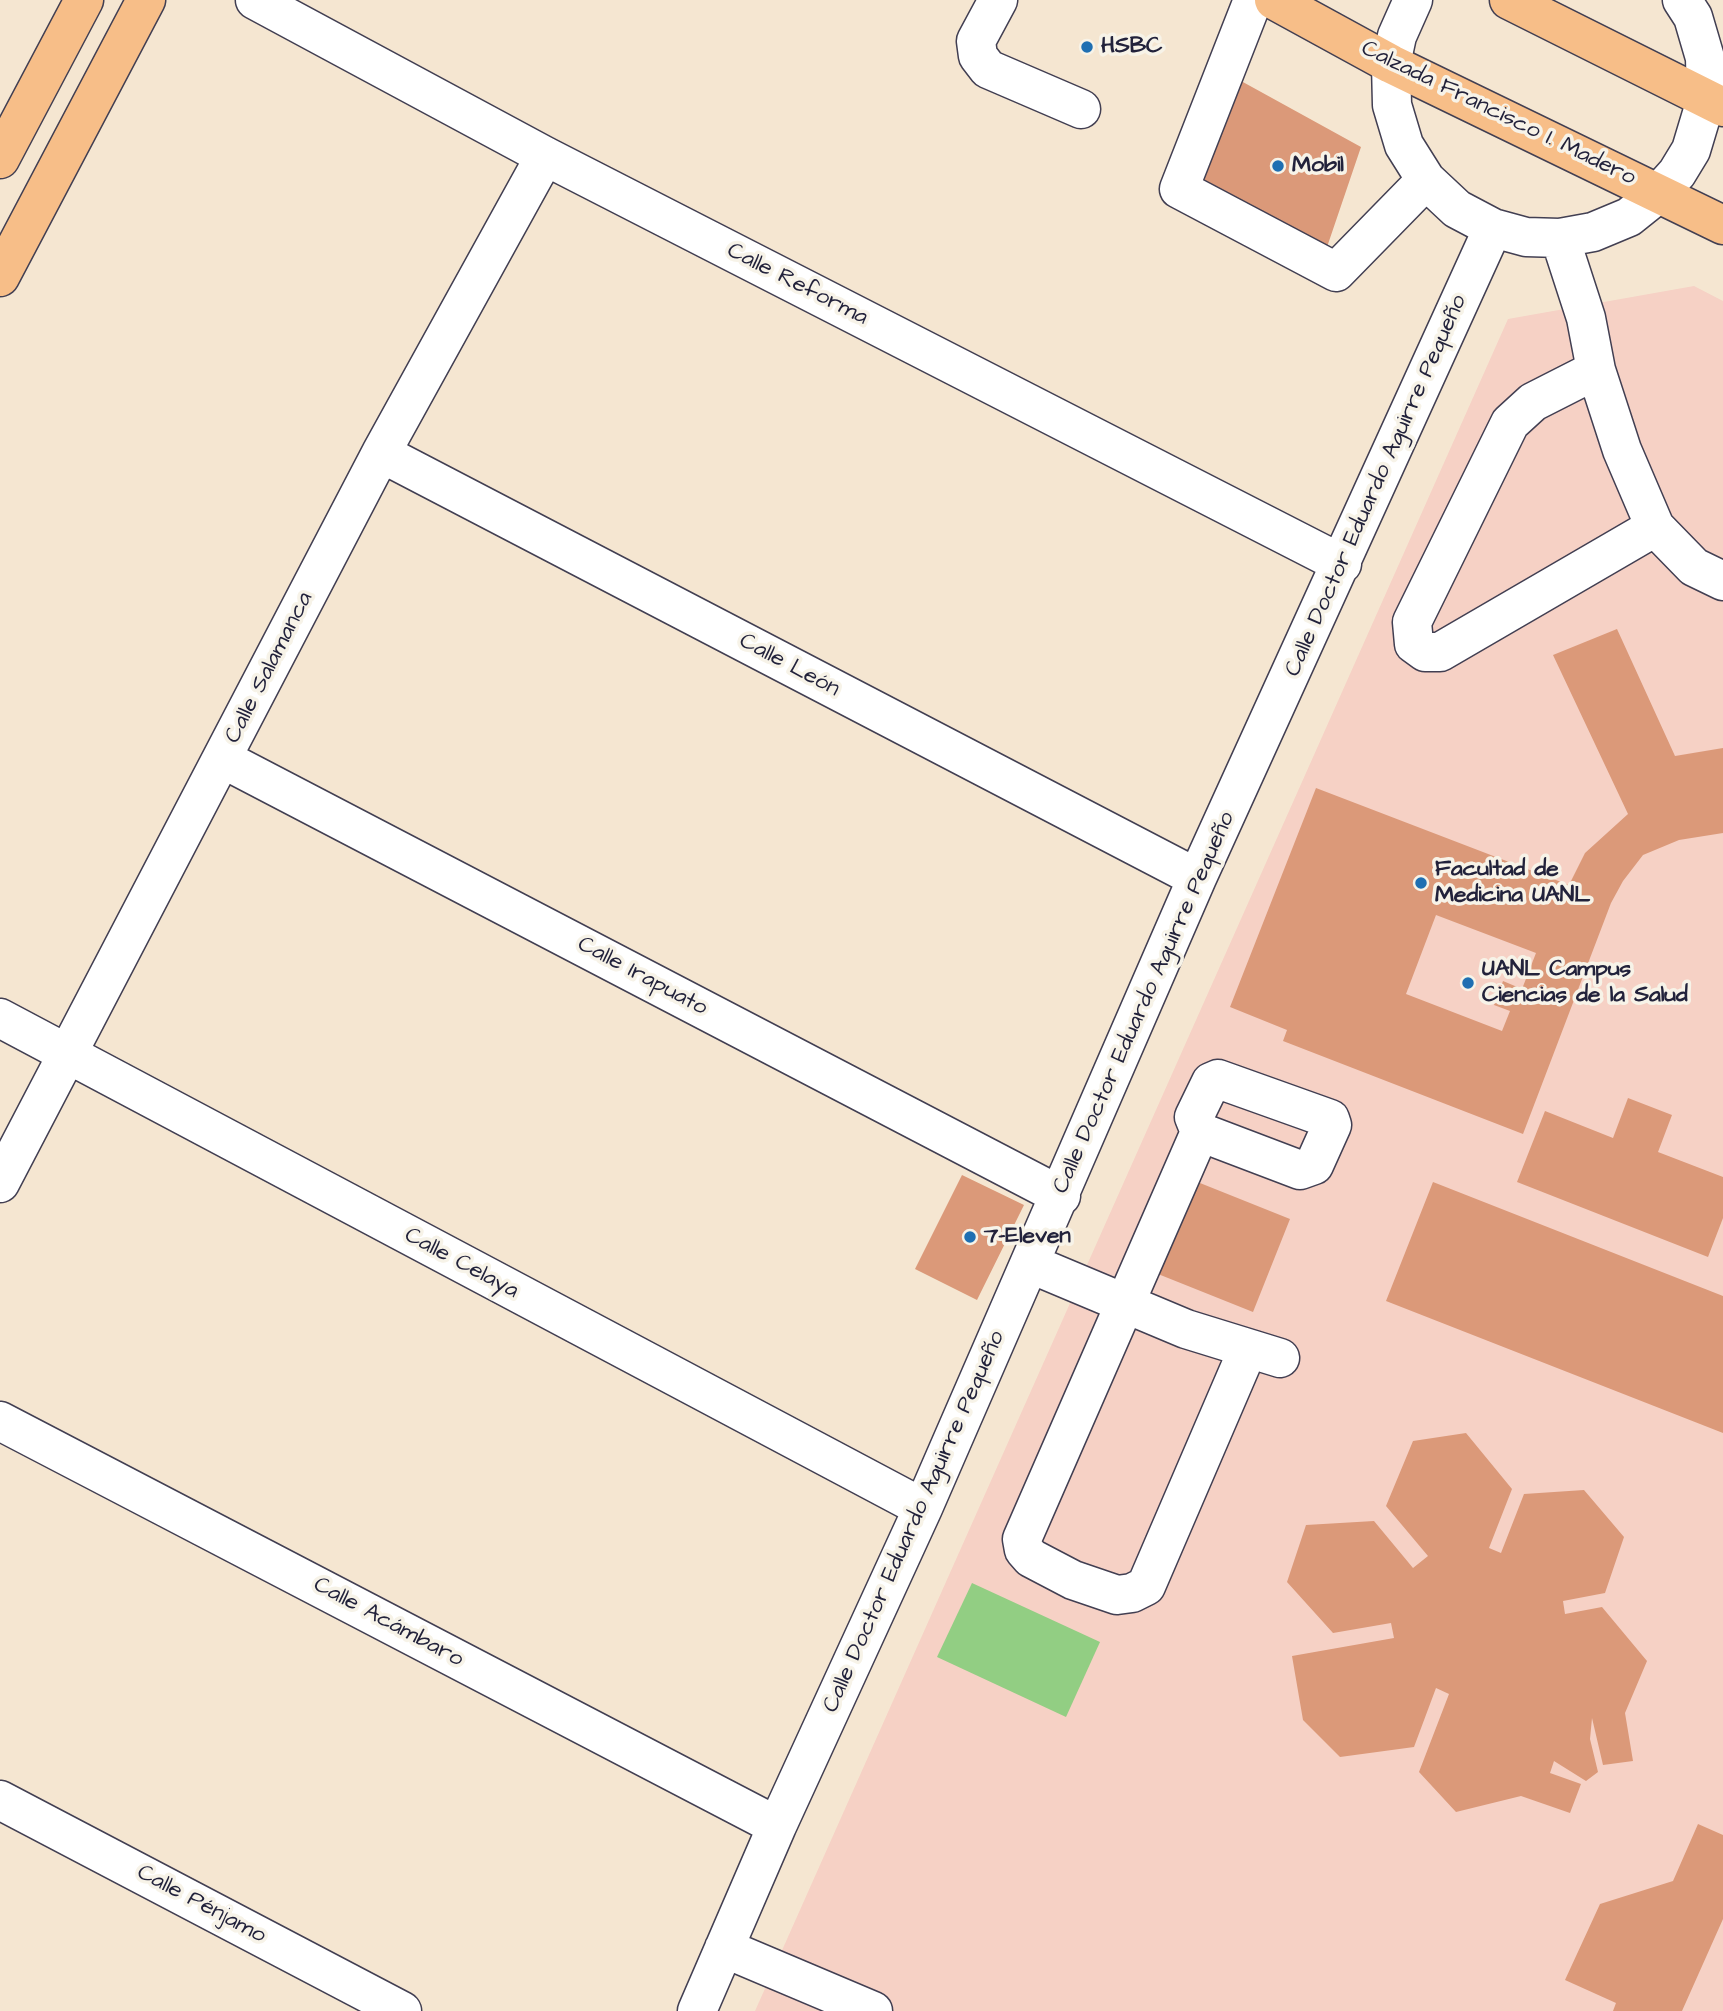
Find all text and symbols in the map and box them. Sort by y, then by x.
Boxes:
place label: HSBC [1101,33,1162,61]
street label: Calzada Francisco I. Madero [1356,35,1640,193]
marker: HSBC [1079,39,1095,55]
place label: Mobil [1292,152,1344,180]
marker: Mobil [1270,158,1286,174]
street label: Calle Reforma [722,238,872,332]
street label: Calle Doctor Eduardo Aguirre Pequeño [1280,291,1474,681]
street label: Calle Salamanca [220,588,320,748]
street label: Calle León [734,628,844,704]
street label: Calle Doctor Eduardo Aguirre Pequeño [1048,808,1242,1198]
place label: Facultad de Medicina UANL [1435,856,1590,910]
marker: Facultad de Medicina UANL [1413,875,1429,891]
street label: Calle Irapuato [572,931,712,1023]
place label: UANL Campus Ciencias de la Salud [1482,956,1688,1010]
marker: UANL Campus Ciencias de la Salud [1460,975,1476,991]
street label: Calle Celaya [399,1222,523,1306]
place label: 7-Eleven [984,1223,1071,1251]
marker: 7-Eleven [962,1229,978,1245]
street label: Calle Doctor Eduardo Aguirre Pequeño [818,1327,1012,1717]
street label: Calle Acámbaro [308,1572,468,1674]
street label: Calle Pénjamo [132,1859,270,1951]

